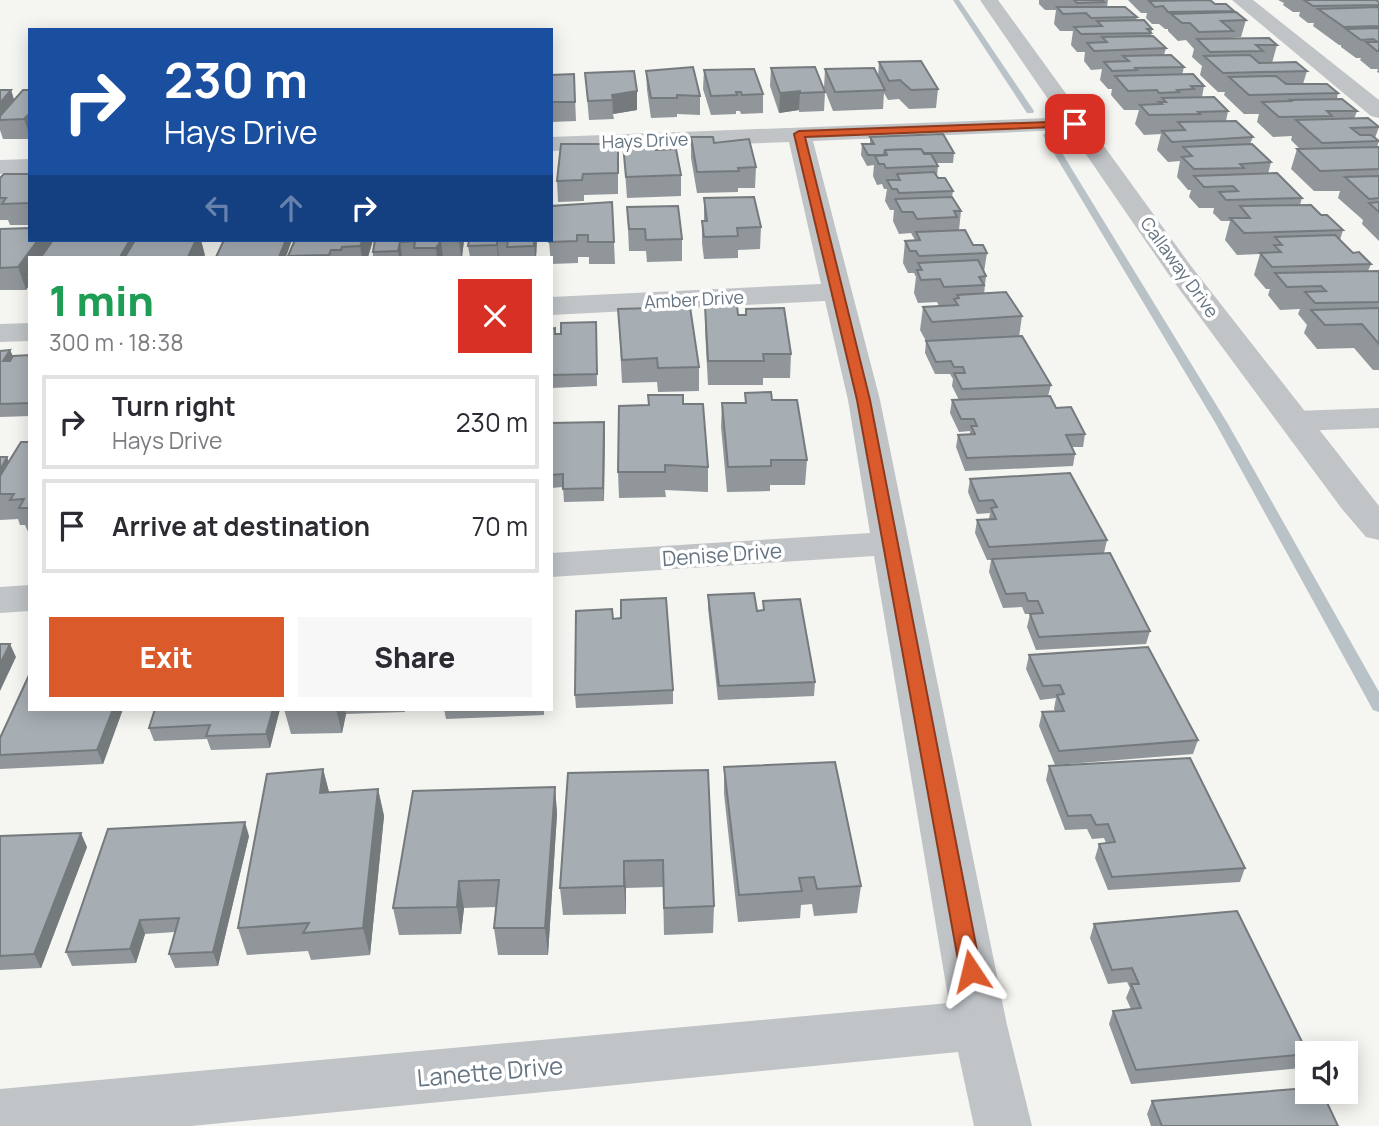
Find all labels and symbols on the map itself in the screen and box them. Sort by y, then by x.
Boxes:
pin [1045,94,1105,154]
street label: Hays Drive [601,126,689,154]
street label: Callaway Drive [1135,212,1225,322]
street label: Amber Drive [643,284,745,314]
street label: Denise Drive [661,536,783,572]
position arrow [934,934,1008,1008]
street label: Lanette Drive [416,1048,564,1094]

